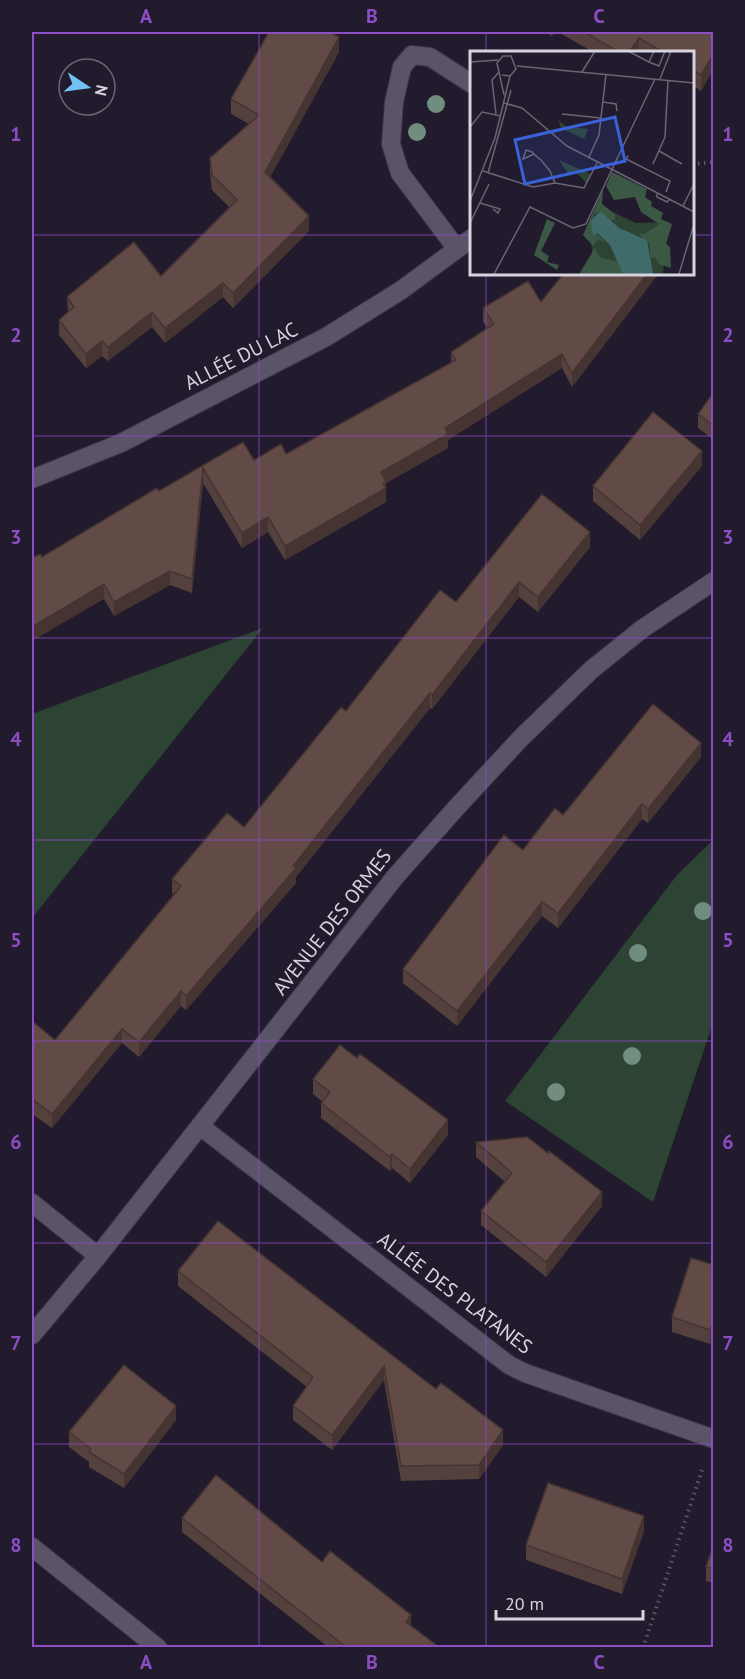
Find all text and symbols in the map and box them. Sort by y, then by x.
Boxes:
text: A [140,3,153,29]
text: B [366,3,378,29]
text: C [593,3,605,29]
inset map [470,51,694,274]
north arrow [57,57,117,117]
text: N [91,83,113,98]
text: 1 [10,121,22,147]
text: 1 [722,121,734,147]
street label: ALLÉE DU LAC [180,316,302,396]
text: 2 [10,322,22,348]
text: 2 [722,322,734,348]
text: 3 [10,524,22,550]
text: 3 [722,524,734,550]
text: 4 [10,726,22,752]
text: 4 [722,726,734,752]
street label: AVENUE DES ORMES [267,844,397,1000]
text: 5 [10,927,22,953]
text: 5 [722,927,734,953]
text: 6 [10,1129,22,1155]
text: 6 [722,1129,734,1155]
street label: ALLÉE DES PLATANES [372,1226,538,1360]
text: 7 [10,1330,22,1356]
text: 7 [722,1330,734,1356]
text: 8 [10,1532,22,1558]
text: 8 [722,1532,734,1558]
scale bar [496,1583,643,1621]
text: 20 m [505,1592,544,1615]
text: A [140,1649,153,1675]
text: B [366,1649,378,1675]
text: C [593,1649,605,1675]

